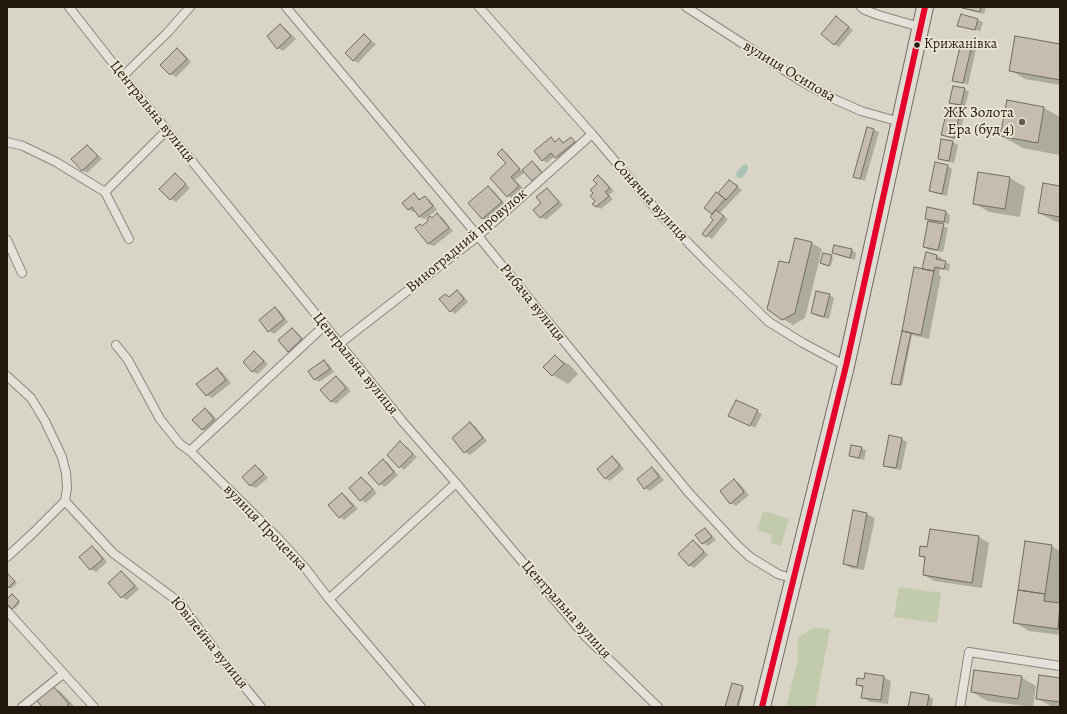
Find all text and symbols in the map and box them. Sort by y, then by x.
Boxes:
street label: вулиця Осипова [740,37,838,107]
place label: Крижанiвка [924,37,997,53]
marker: Крижанiвка [912,40,922,50]
street label: Центральна вулиця [105,57,199,167]
place label: ЖК Золота Ера (буд 4) [944,104,1014,139]
marker: ЖК Золота Ера (буд 4) [1017,117,1027,127]
street label: Сонячна вулиця [608,156,692,246]
street label: Виноградний провулок [403,185,531,297]
street label: Рибача вулиця [495,261,569,345]
street label: Центральна вулиця [308,309,402,419]
street label: вулиця Проценка [219,481,311,575]
street label: Центральна вулиця [517,557,615,663]
street label: Ювілейна вулиця [166,593,252,693]

